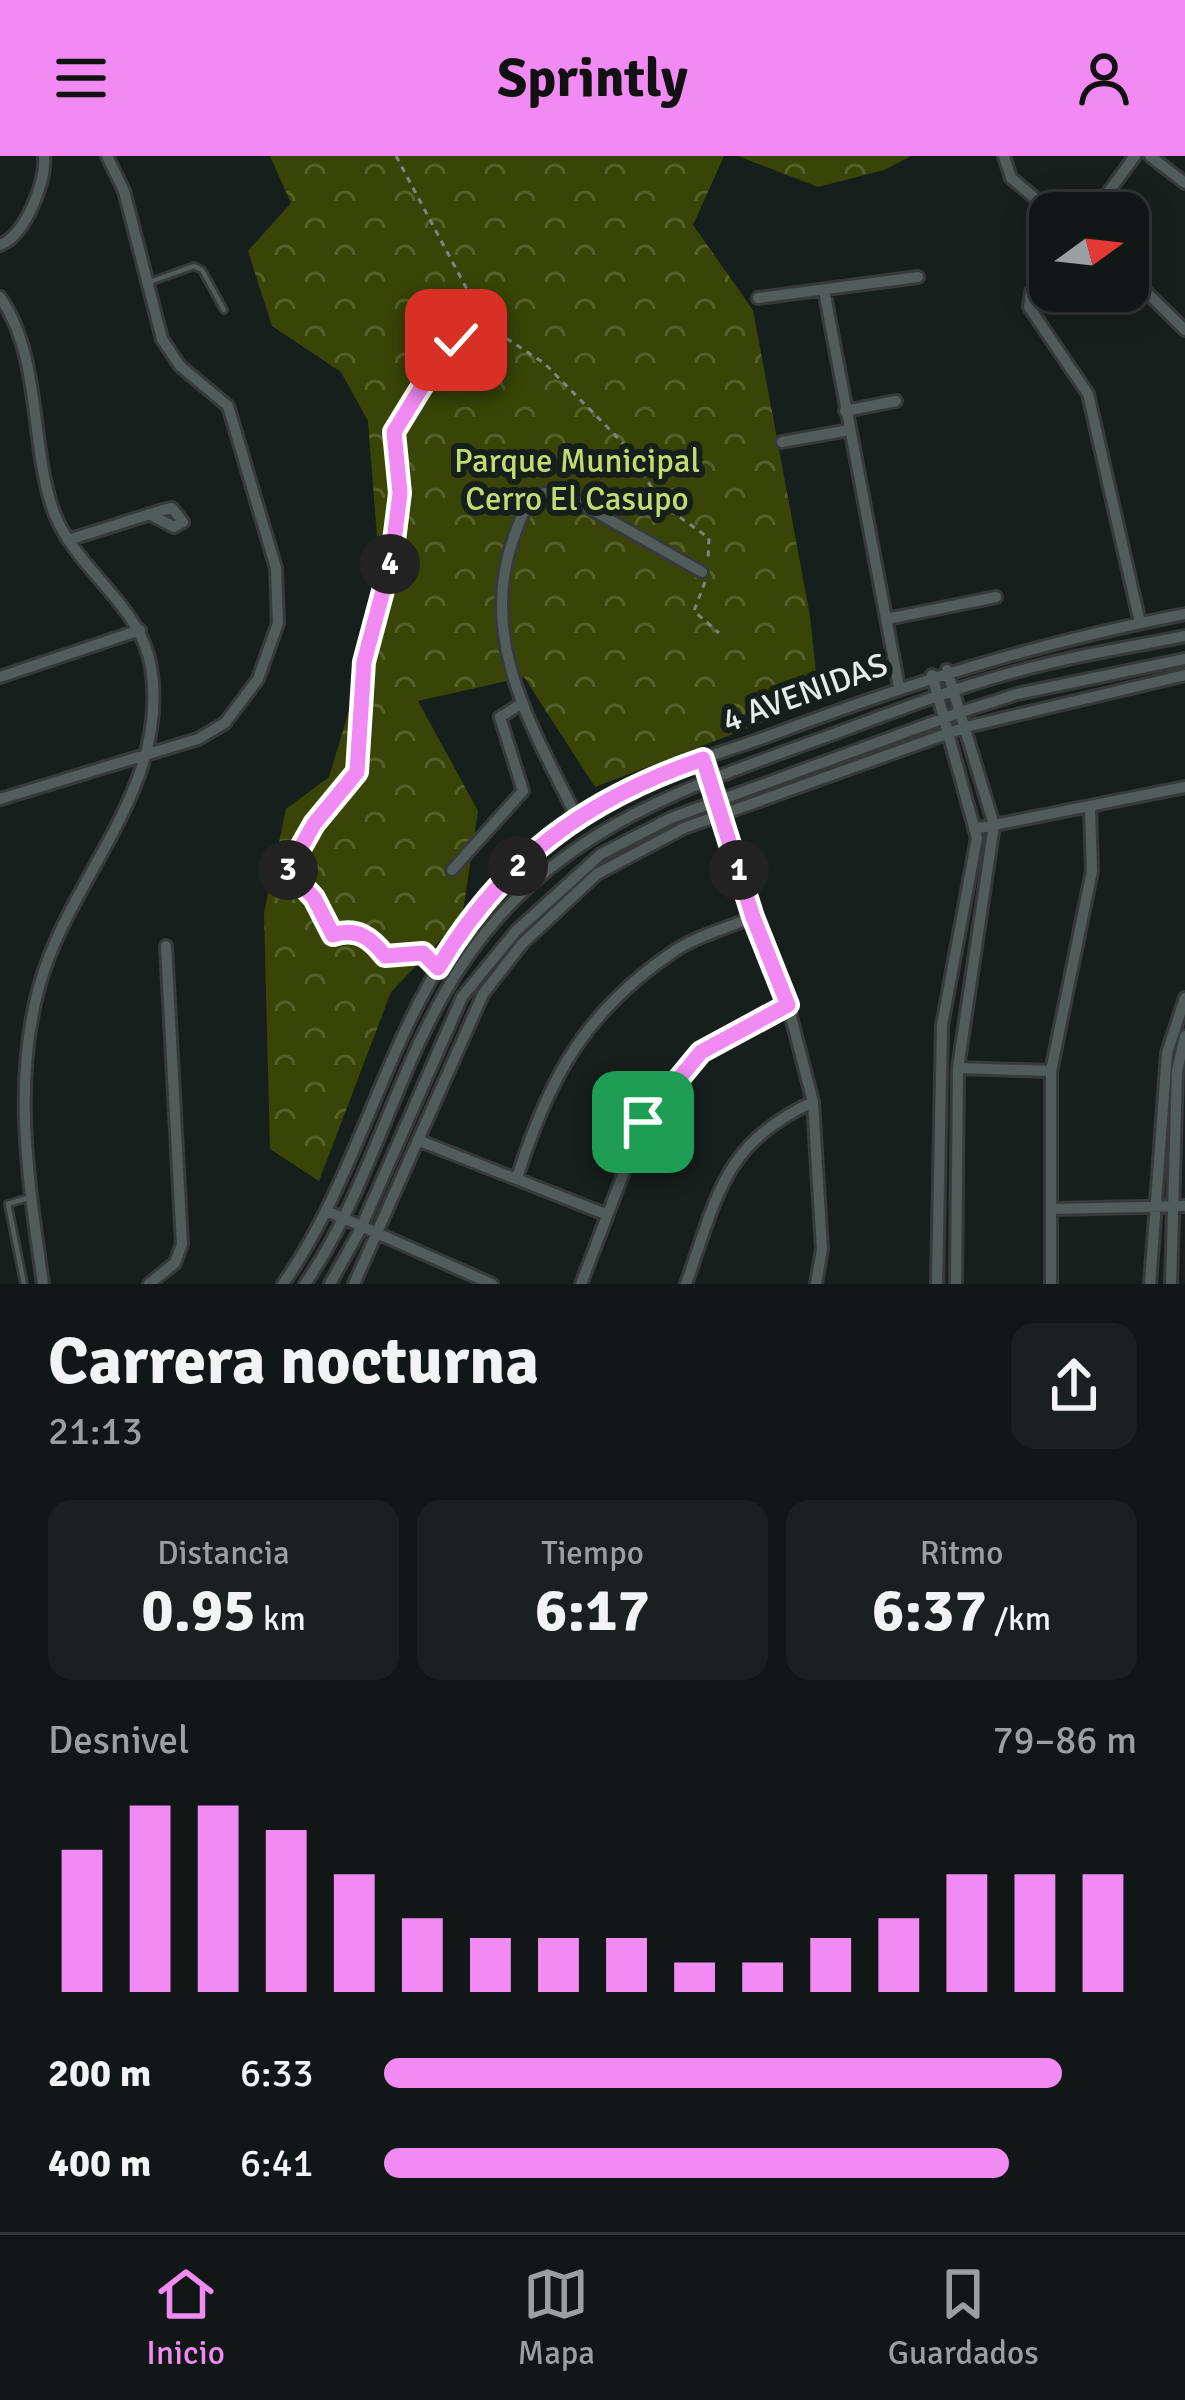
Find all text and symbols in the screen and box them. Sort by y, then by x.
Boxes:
icon: menu [48,45,114,111]
text: Sprintly [497,45,688,112]
icon: person [1071,45,1137,111]
north arrow [1029,192,1149,312]
map controls [1029,192,1149,312]
pin [405,289,507,391]
icon: check [423,307,489,373]
park label: Parque Municipal Cerro El Casupo [454,441,700,520]
pin: 4 [360,534,420,594]
text: 4 [381,543,399,584]
street label: 4 AVENIDAS [717,644,893,742]
pin: 2 [488,836,548,896]
pin: 3 [258,840,318,900]
pin: 1 [709,840,769,900]
text: 2 [509,845,527,886]
text: 3 [279,849,297,890]
text: 1 [730,849,748,890]
pin [592,1071,694,1173]
icon: arrive [610,1089,676,1155]
text: Carrera nocturna [48,1321,539,1402]
button: share [1011,1323,1137,1449]
text: 21:13 [48,1407,143,1455]
text: Distancia [157,1533,290,1574]
text: Tiempo [541,1533,644,1574]
text: Ritmo [920,1533,1003,1574]
text: 0.95 [141,1574,256,1648]
text: 6:17 [535,1574,650,1648]
text: 6:37 [872,1574,987,1648]
text: km [256,1599,306,1640]
text: /km [987,1599,1051,1640]
text: Desnivel [48,1716,190,1764]
text: 79–86 m [992,1716,1137,1764]
text: 200 m [48,2049,151,2097]
text: 6:33 [240,2049,314,2097]
text: 400 m [48,2139,151,2187]
text: 6:41 [240,2139,314,2187]
tab: Inicio [146,2261,225,2374]
tab: Mapa [517,2261,595,2374]
tab: Guardados [888,2261,1039,2374]

